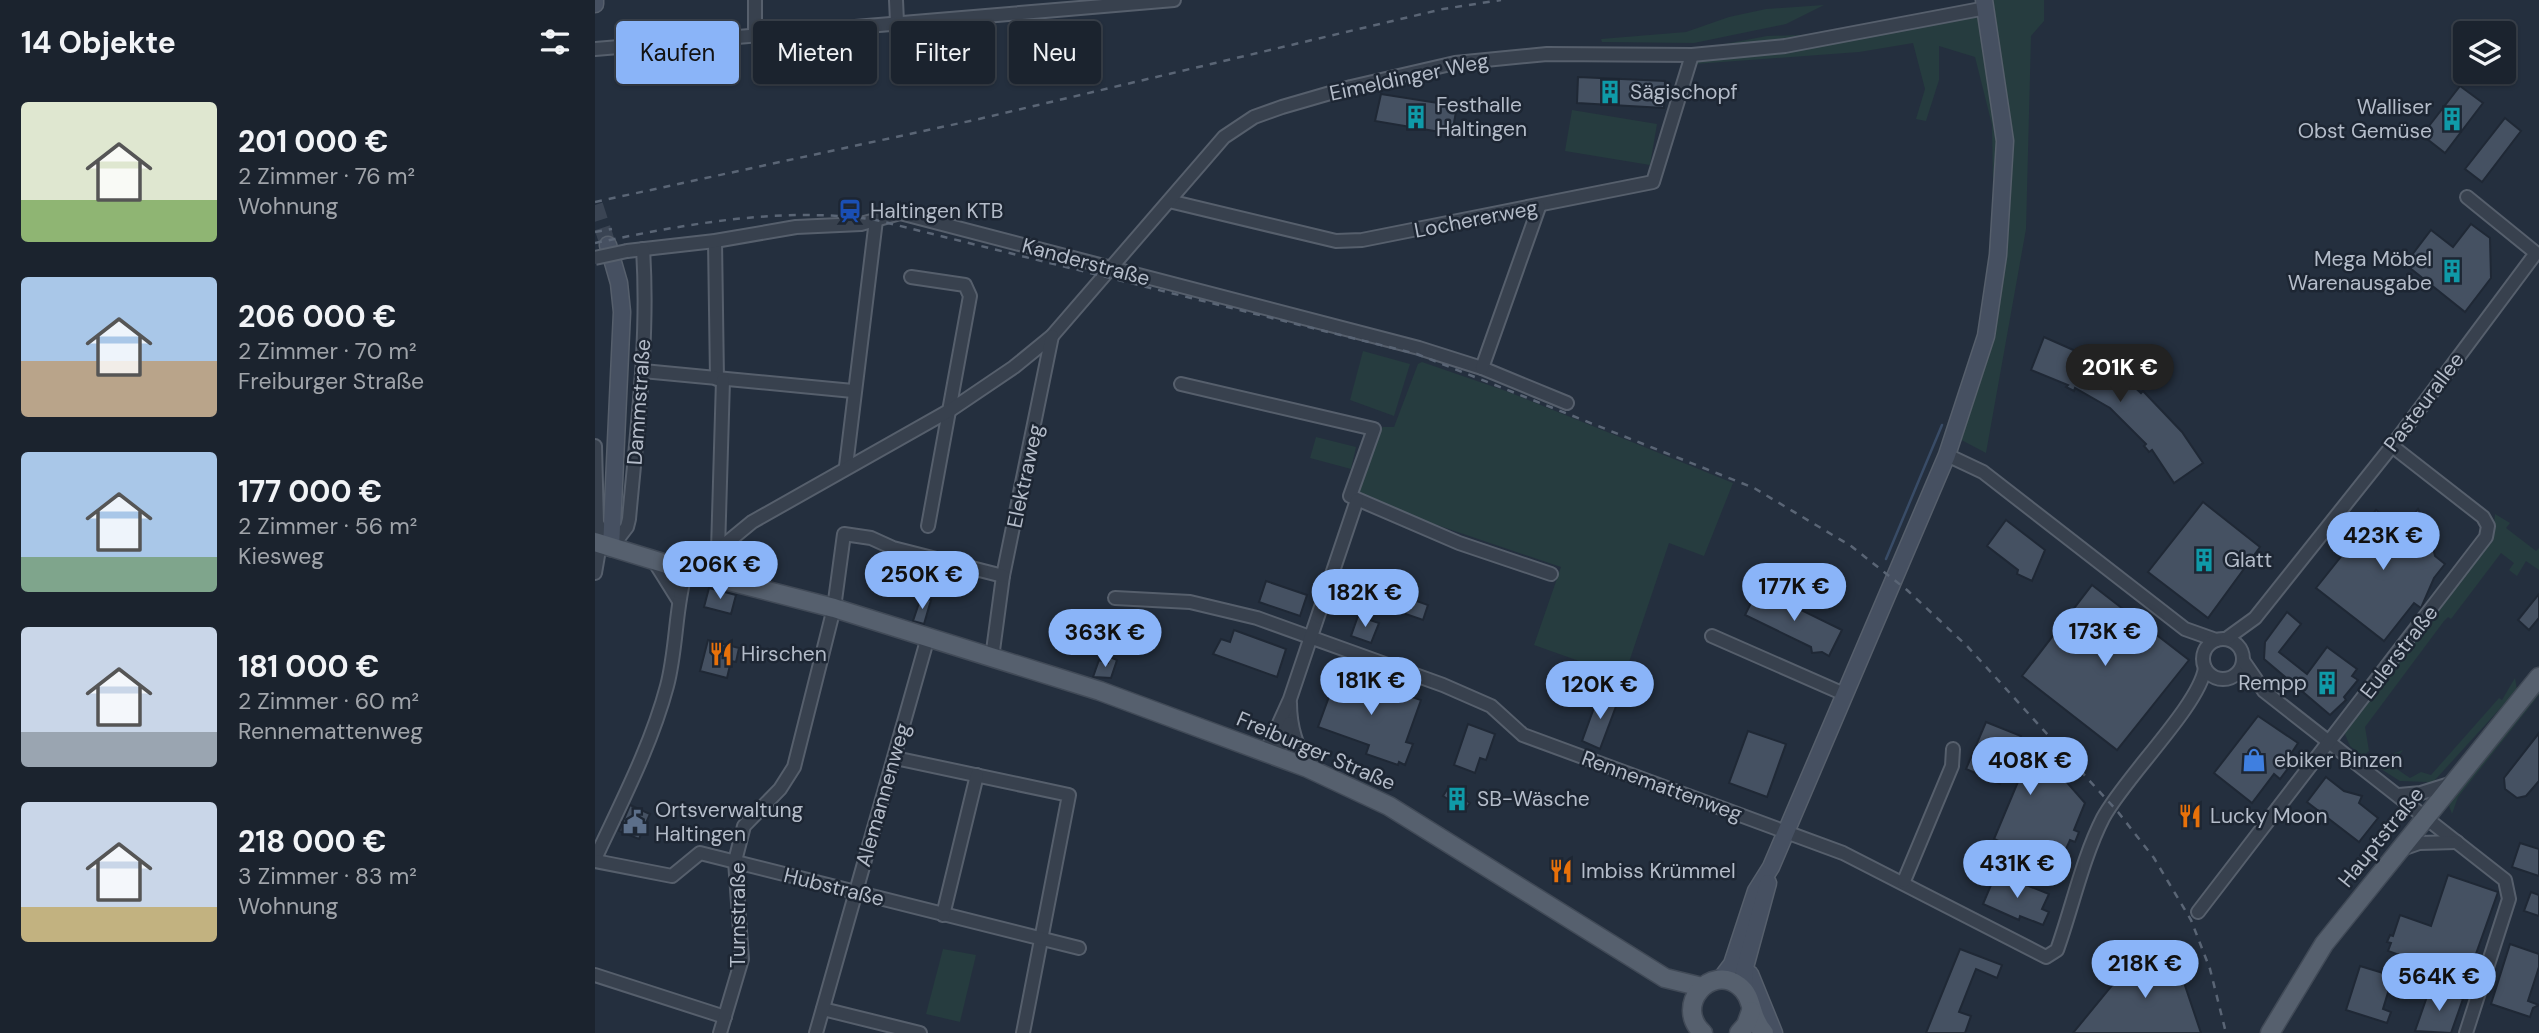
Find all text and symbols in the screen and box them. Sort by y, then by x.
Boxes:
chip: Kaufen [616,21,739,84]
chip: Mieten [753,21,877,84]
chip: Filter [891,21,995,84]
chip: Neu [1009,21,1101,84]
map controls [2453,21,2516,84]
button: layers [2453,21,2516,84]
text: 14 Objekte [21,23,176,62]
icon: filters [536,23,574,61]
street label: Eimeldinger Weg [1327,46,1491,108]
building icon: Sägischopf [1596,78,1624,106]
place label: Sägischopf [1630,78,1738,106]
place label: Festhalle Haltingen [1436,91,1527,143]
place label: Walliser Obst Gemüse [2298,93,2432,145]
building icon: Festhalle Haltingen [1402,103,1430,131]
building icon: Walliser Obst Gemüse [2438,105,2466,133]
text: 201 000 € [238,122,388,161]
icon: home [77,130,161,214]
text: 2 Zimmer · 76 m² [238,161,415,191]
text: Wohnung [238,191,338,221]
street label: Lochererweg [1412,193,1540,245]
station icon: Haltingen KTB [836,197,864,225]
place label: Haltingen KTB [870,197,1003,225]
street label: Kanderstraße [1019,232,1153,293]
place label: Mega Möbel Warenausgabe [2288,245,2432,297]
building icon: Mega Möbel Warenausgabe [2438,257,2466,285]
text: 206 000 € [238,297,397,336]
icon: home [77,305,161,389]
text: 2 Zimmer · 70 m² [238,336,417,366]
street label: Dammstraße [621,338,657,466]
pin: 201K € [2063,344,2177,404]
street label: Pasteurallee [2377,347,2471,457]
text: 201K € [2082,352,2158,382]
text: Freiburger Straße [238,366,424,396]
street label: Elektraweg [1000,421,1050,531]
text: 177 000 € [238,472,382,511]
icon: home [77,480,161,564]
text: 2 Zimmer · 56 m² [238,511,417,541]
pin: 423K € [2326,512,2440,572]
text: 423K € [2343,520,2423,550]
text: Kiesweg [238,541,324,571]
pin: 206K € [663,542,777,601]
building icon: Glatt [2190,546,2218,574]
place label: Glatt [2224,546,2272,574]
text: 206K € [679,549,761,579]
pin: 250K € [865,552,979,611]
text: 250K € [881,559,963,589]
pin: 177K € [1737,564,1851,623]
pin: 182K € [1308,570,1422,629]
text: 177K € [1758,571,1830,601]
text: 182K € [1328,577,1402,607]
street label: Eulerstraße [2354,599,2444,704]
pin: 173K € [2048,608,2162,668]
pin: 363K € [1048,610,1162,669]
text: 173K € [2069,616,2141,646]
text: 363K € [1065,617,1145,647]
restaurant icon: Hirschen [707,640,735,668]
place label: Hirschen [741,640,827,668]
text: 181 000 € [238,647,379,686]
icon: home [77,655,161,739]
pin: 181K € [1314,658,1428,717]
pin: 120K € [1543,662,1657,721]
text: 181K € [1336,665,1406,695]
text: 120K € [1562,669,1638,699]
place label: Rempp [2238,669,2307,697]
building icon: Rempp [2313,669,2341,697]
text: 2 Zimmer · 60 m² [238,686,419,716]
street label: Freiburger Straße [1232,705,1400,797]
text: Rennemattenweg [238,716,423,746]
street label: Alemannenweg [849,720,917,870]
pin: 408K € [1973,738,2087,797]
street label: Rennemattenweg [1578,744,1746,828]
text: 408K € [1988,745,2072,775]
shop icon: ebiker Binzen [2240,746,2268,774]
place label: ebiker Binzen [2274,746,2403,774]
street label: Hauptstraße [2332,781,2430,893]
building icon: SB-Wäsche [1443,785,1471,813]
place label: SB-Wäsche [1477,785,1590,813]
place label: Ortsverwaltung Haltingen [655,796,804,848]
restaurant icon: Lucky Moon [2176,802,2204,830]
place label: Lucky Moon [2210,802,2328,830]
public building icon: Ortsverwaltung Haltingen [621,808,649,836]
text: 218 000 € [238,822,386,861]
icon: home [77,830,161,914]
pin: 431K € [1960,841,2074,900]
text: 431K € [1979,848,2055,878]
restaurant icon: Imbiss Krümmel [1547,857,1575,885]
place label: Imbiss Krümmel [1581,857,1736,885]
text: 3 Zimmer · 83 m² [238,861,417,891]
street label: Hubstraße [781,861,887,913]
street label: Turnstraße [724,862,752,968]
text: Wohnung [238,891,338,921]
pin: 218K € [2088,940,2202,1000]
text: 218K € [2108,948,2182,978]
pin: 564K € [2382,954,2496,1013]
text: 564K € [2398,961,2480,991]

